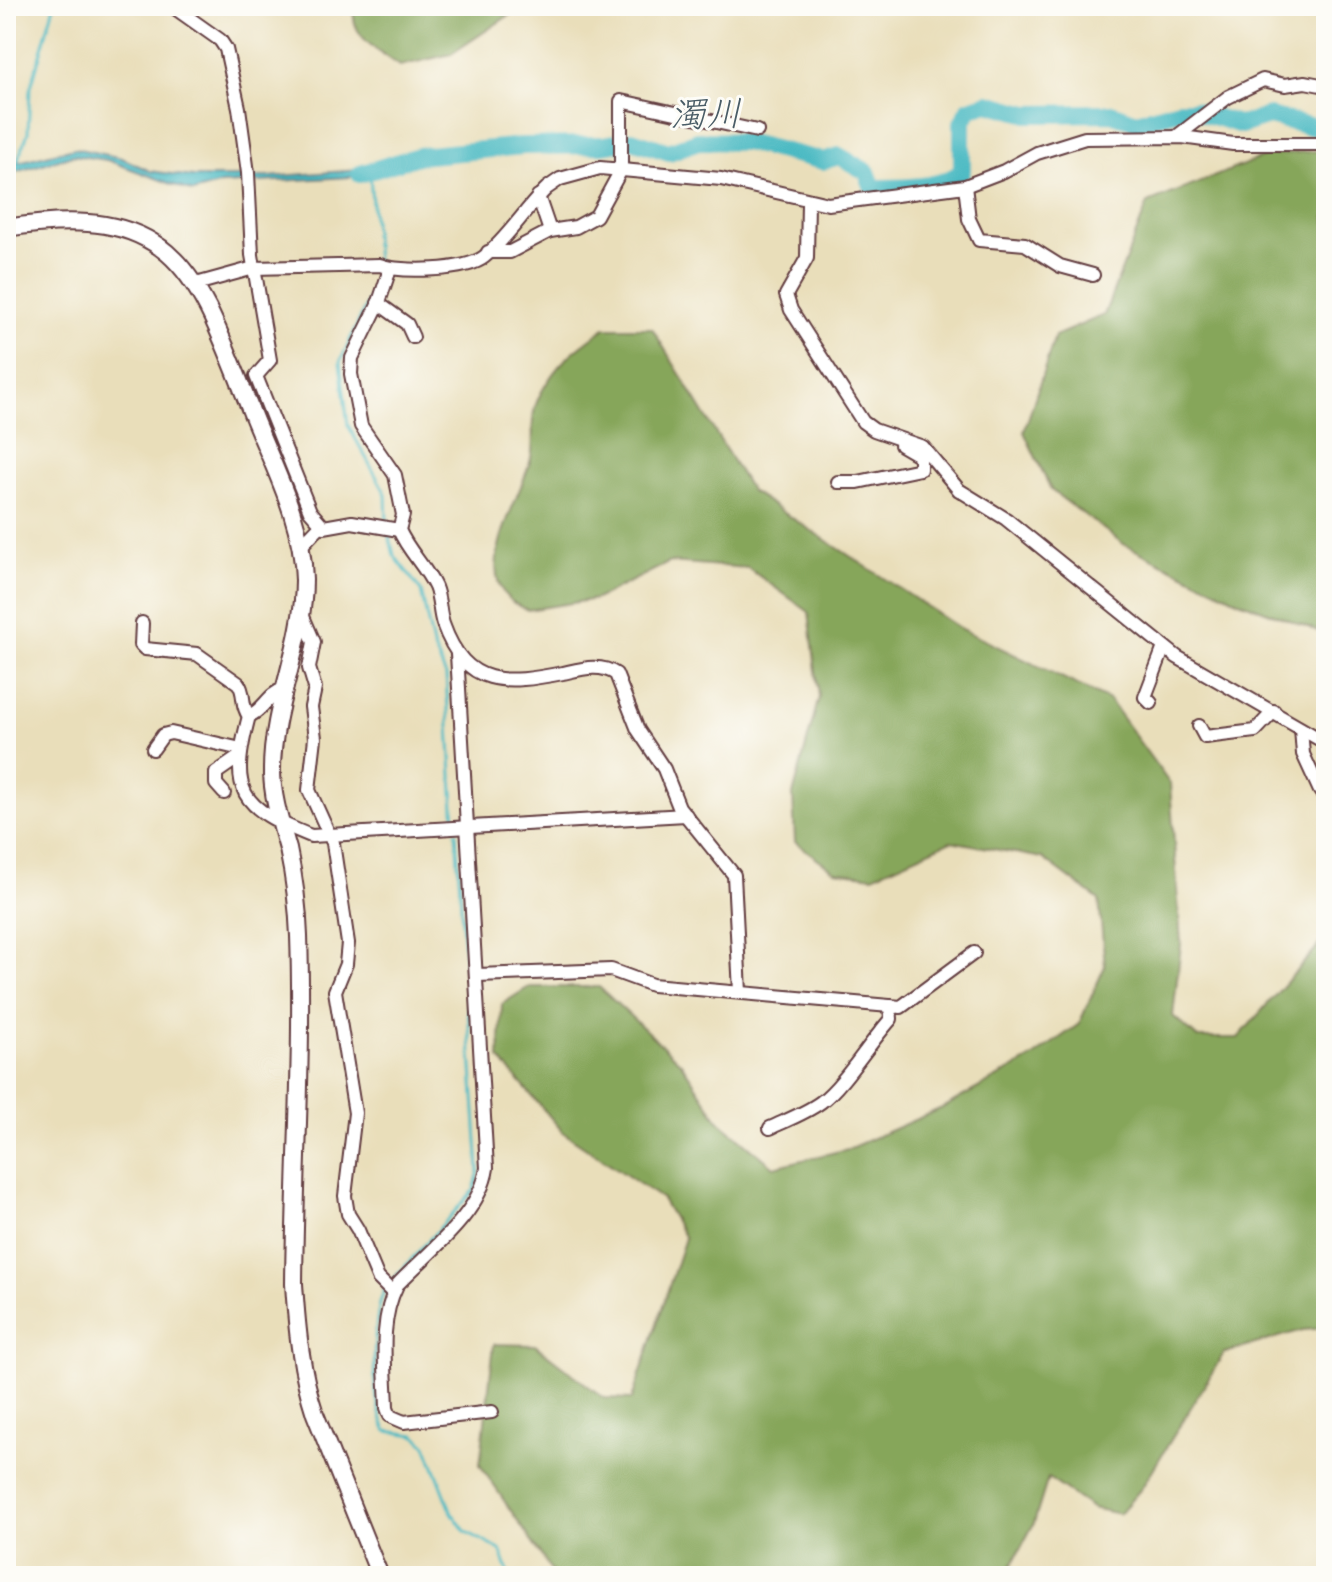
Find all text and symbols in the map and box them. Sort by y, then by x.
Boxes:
water label: 濁川 [670,90,742,138]

